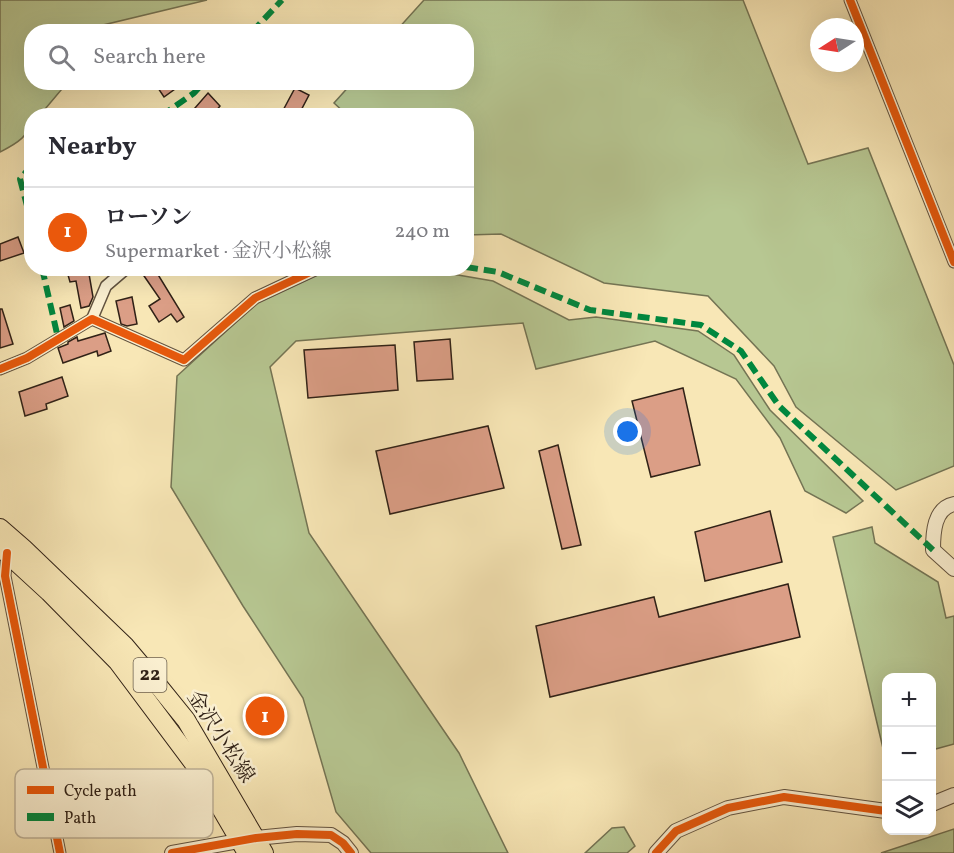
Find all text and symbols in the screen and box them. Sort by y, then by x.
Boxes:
north arrow [810,18,864,72]
search box [24,24,474,90]
icon: search [45,41,78,74]
text: Search here [93,42,206,73]
text: Nearby [48,129,137,165]
text: ローソン [105,203,192,234]
text: 1 [63,218,72,246]
text: 240 m [395,218,450,246]
text: Supermarket · 金沢小松線 [105,238,332,266]
your location [613,417,642,446]
road number: 22 [134,658,166,692]
map controls [882,673,936,835]
button: + [882,673,936,727]
street label: 金沢小松線 [179,685,261,789]
pin: 1 [246,694,284,738]
button: − [882,727,936,781]
legend [15,769,213,838]
text: Cycle path [64,781,137,803]
button: layers [882,781,936,835]
text: Path [64,808,96,830]

